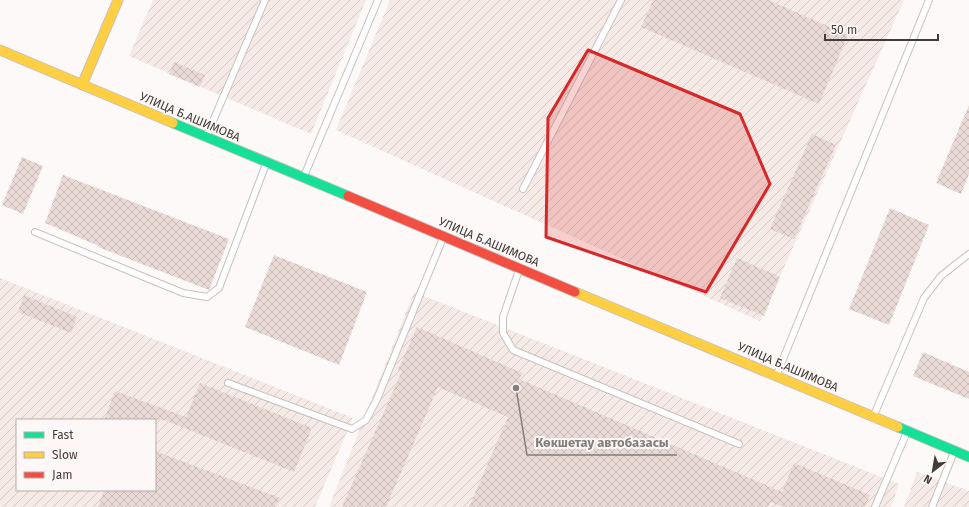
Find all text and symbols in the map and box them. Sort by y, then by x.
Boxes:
scale bar [825,16,938,42]
text: 50 m [831,23,857,37]
street label: УЛИЦА Б.АШИМОВА [138,89,243,145]
street label: УЛИЦА Б.АШИМОВА [437,214,542,270]
street label: УЛИЦА Б.АШИМОВА [736,339,841,395]
legend [16,419,156,491]
text: Fast [52,428,74,442]
callout: Көкшетау автобазасы [527,430,677,455]
text: Көкшетау автобазасы [535,435,669,450]
text: Slow [52,448,78,462]
north arrow [913,451,953,491]
text: Jam [52,468,72,482]
text: N [922,472,935,487]

